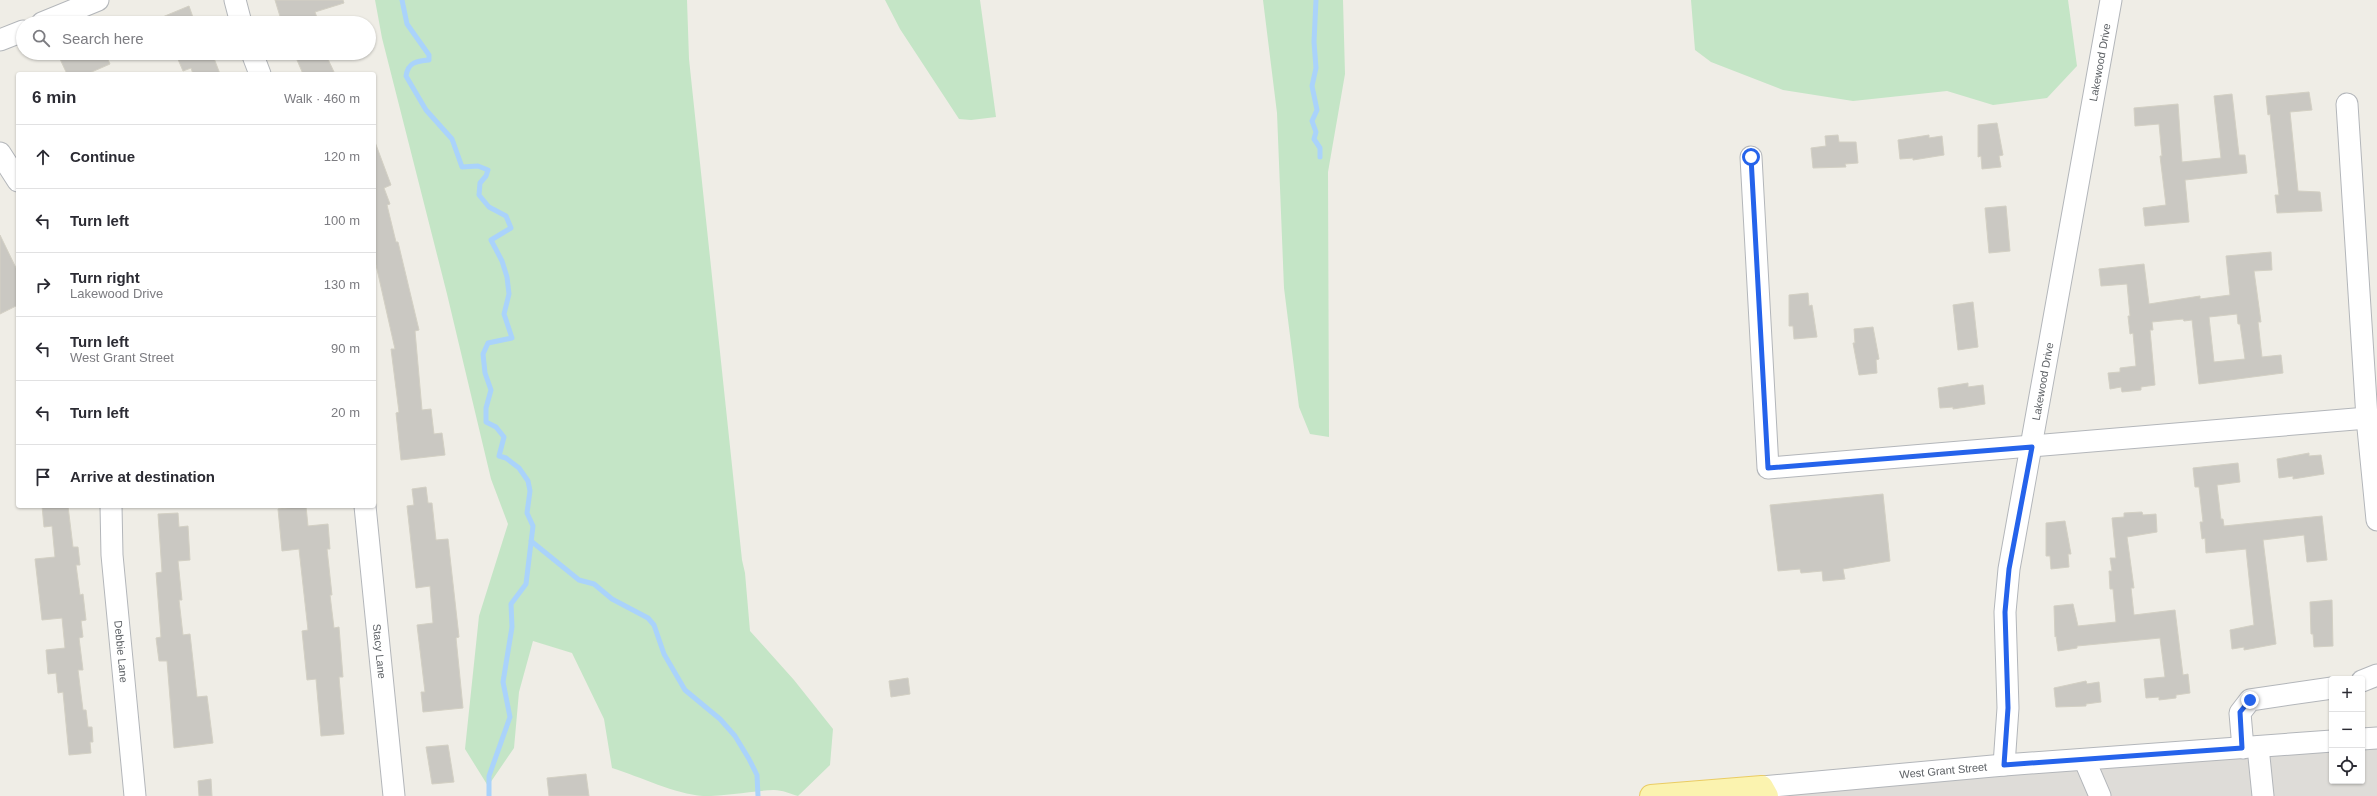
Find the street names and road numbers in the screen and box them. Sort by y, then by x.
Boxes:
street label: Lakewood Drive [2087,23,2113,102]
street label: Lakewood Drive [2030,341,2056,421]
street label: Debbie Lane [112,620,130,683]
street label: Stacy Lane [371,623,388,679]
street label: West Grant Street [1899,761,1988,780]

